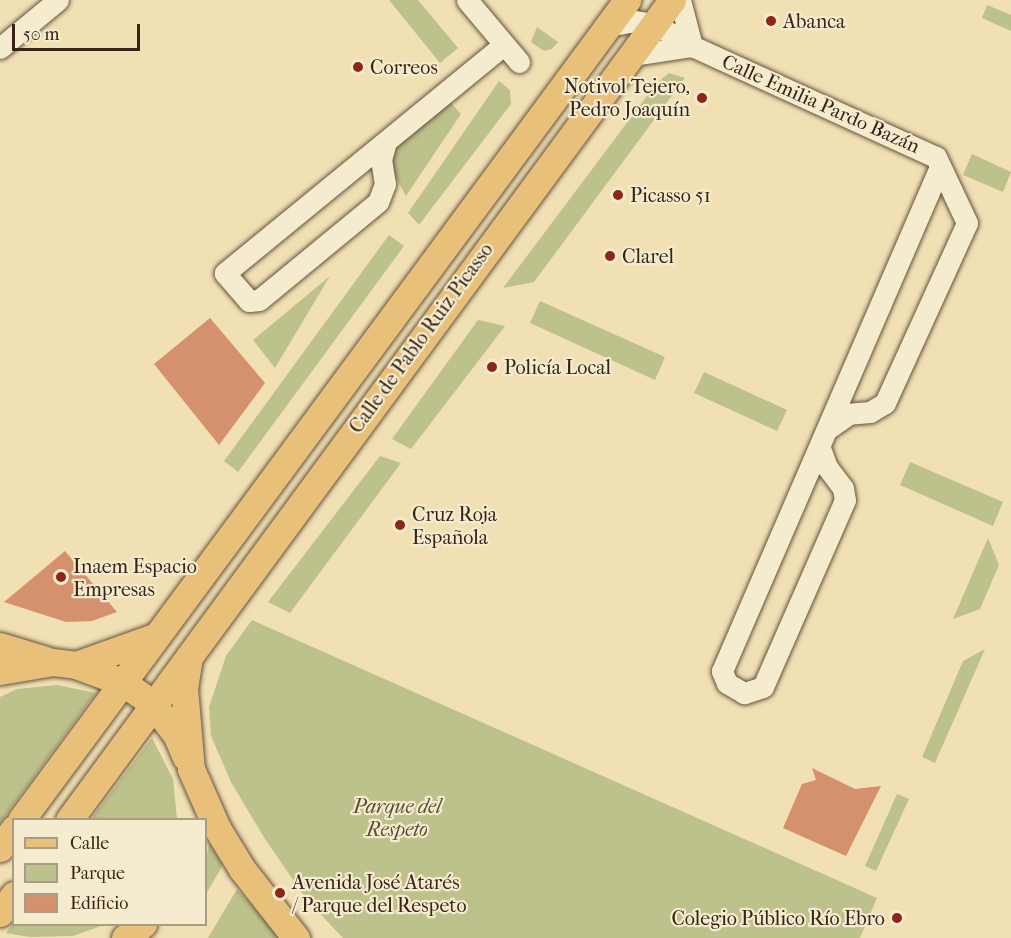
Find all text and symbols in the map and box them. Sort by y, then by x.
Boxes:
place label: Abanca [783,9,845,33]
scale bar [15,12,142,50]
marker: Abanca [764,14,778,28]
text: 50 m [23,24,59,45]
street label: Calle Emilia Pardo Bazán [718,49,924,159]
place label: Correos [370,55,438,79]
marker: Correos [351,60,365,74]
place label: Notivol Tejero, Pedro Joaquín [564,74,690,121]
marker: Notivol Tejero, Pedro Joaquín [695,91,709,105]
place label: Picasso 51 [630,183,711,207]
marker: Picasso 51 [611,188,625,202]
street label: Calle de Pablo Ruiz Picasso [344,238,498,438]
place label: Clarel [622,244,674,268]
marker: Clarel [603,249,617,263]
place label: Policía Local [504,355,611,379]
marker: Policía Local [485,360,499,374]
place label: Cruz Roja Española [412,502,497,549]
marker: Cruz Roja Española [393,518,407,532]
place label: Inaem Espacio Empresas [73,554,197,601]
marker: Inaem Espacio Empresas [54,570,68,584]
park label: Parque del Respeto [353,794,441,841]
legend [12,818,207,926]
text: Calle [70,833,109,854]
text: Parque [70,863,125,884]
place label: Avenida José Atarés / Parque del Respeto [292,870,467,917]
marker: Avenida José Atarés / Parque del Respeto [273,886,287,900]
text: Edificio [70,893,128,914]
place label: Colegio Público Río Ebro [671,906,885,930]
marker: Colegio Público Río Ebro [890,911,904,925]

